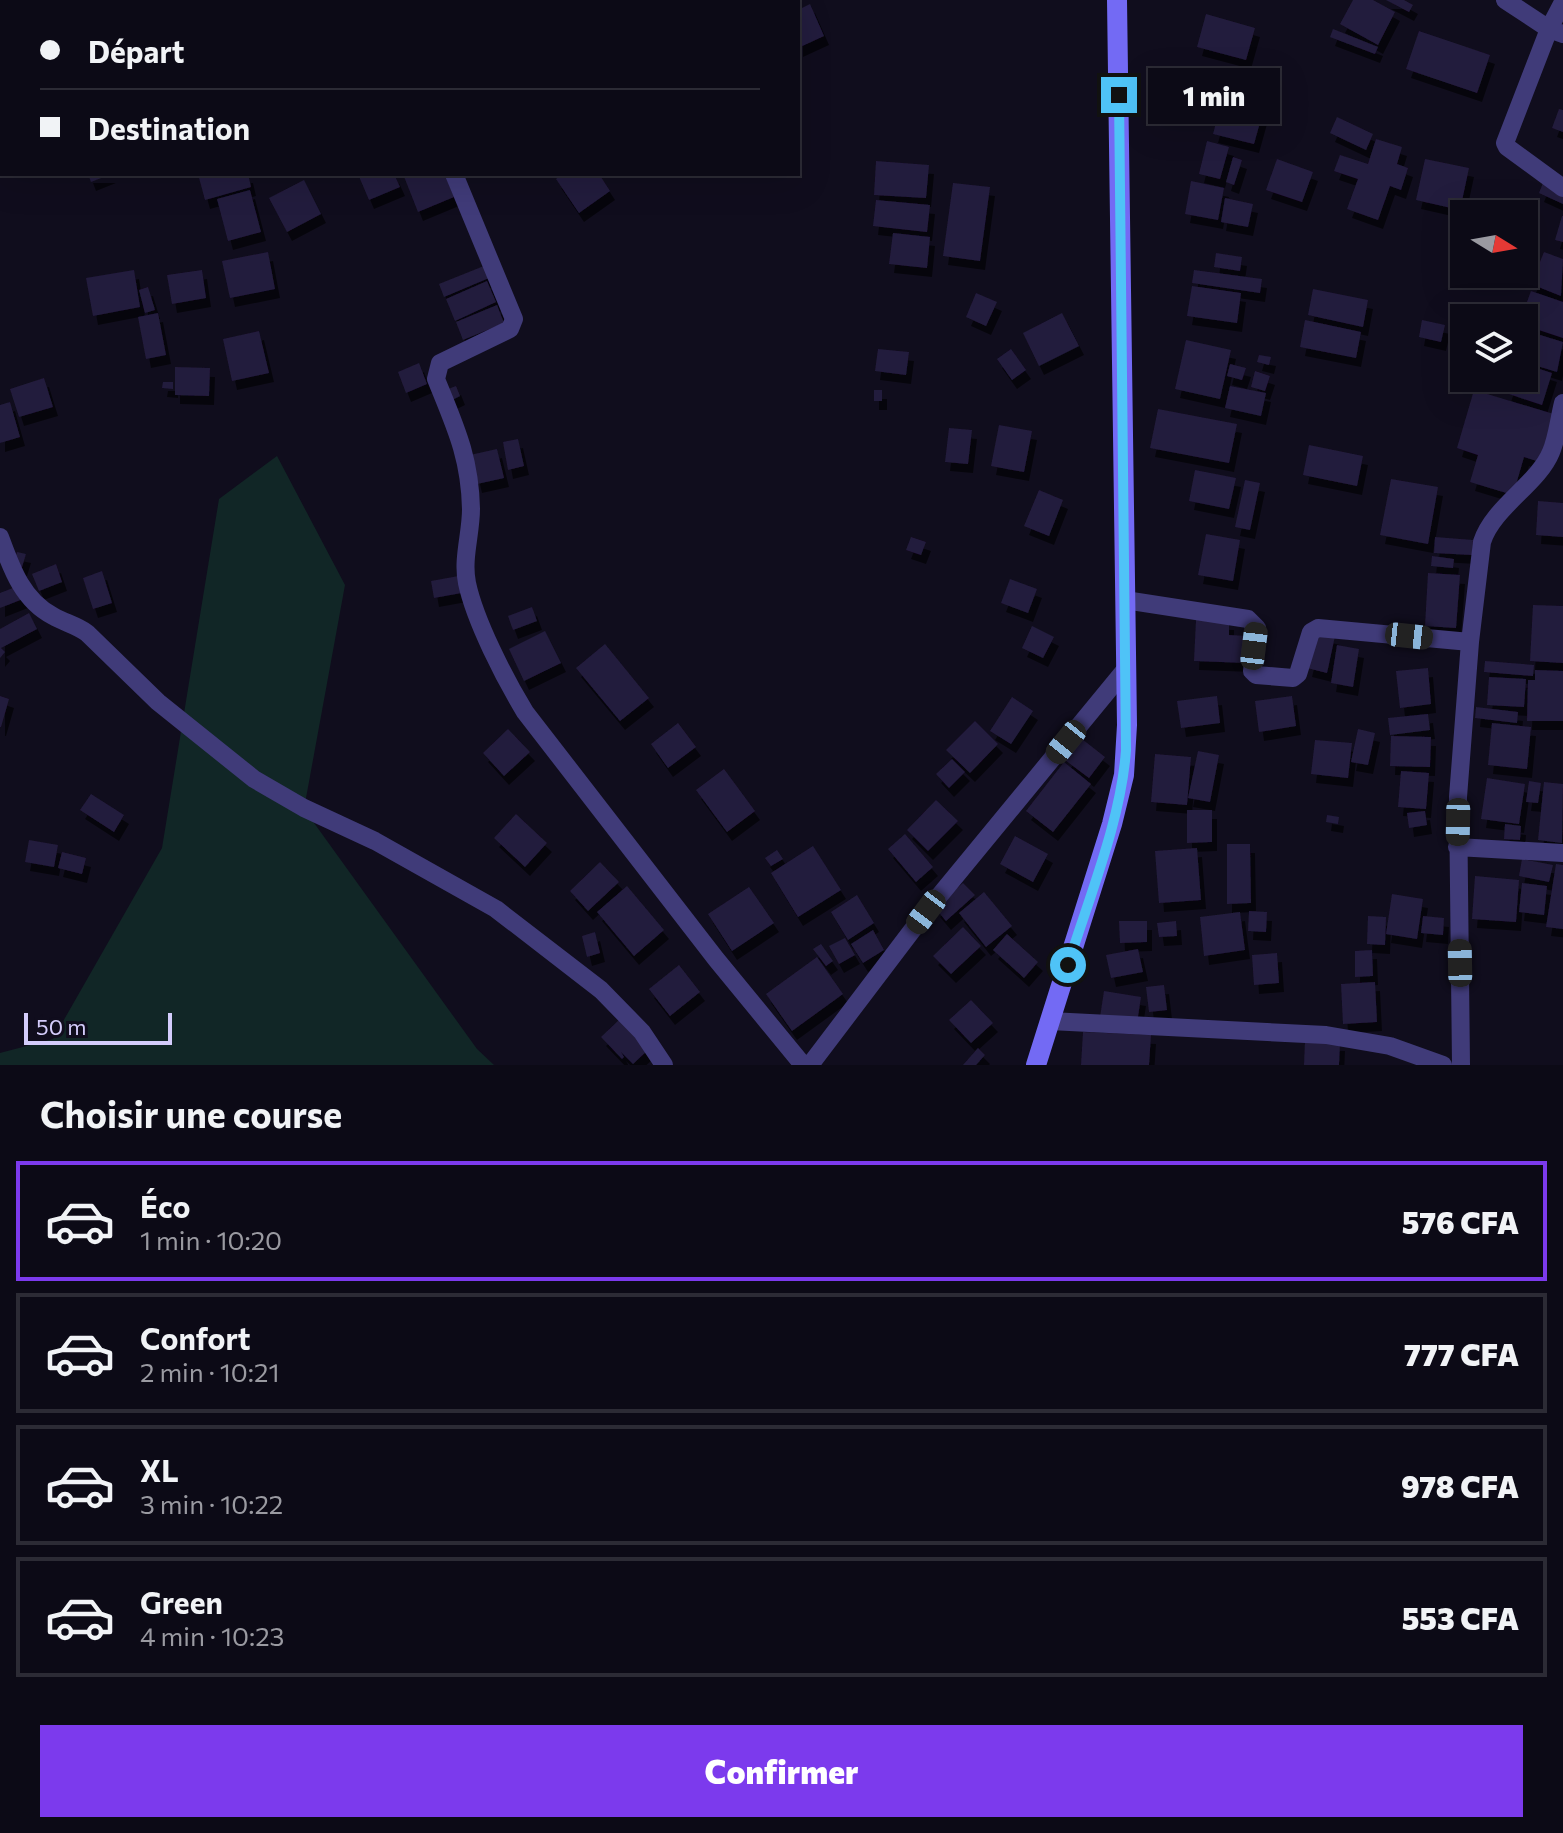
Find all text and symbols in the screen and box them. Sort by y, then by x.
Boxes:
text: Départ [88,32,184,69]
callout: 1 min [1147,67,1279,123]
route end [1101,77,1137,113]
text: 1 min [1183,80,1245,111]
text: Destination [88,109,250,146]
north arrow [1450,200,1538,288]
map controls [1450,200,1538,392]
button: layers [1450,304,1538,392]
car [1239,621,1269,671]
car [1384,622,1434,650]
car [1042,716,1090,768]
car [1446,798,1470,846]
car [902,886,950,938]
car [1448,939,1472,987]
route start [1050,947,1086,983]
scale bar [24,1009,172,1045]
text: 50 m [36,1013,86,1040]
text: Choisir une course [40,1091,342,1135]
icon: car [44,1185,116,1257]
text: Éco [140,1187,190,1224]
text: 576 CFA [1402,1203,1519,1240]
text: 1 min · 10:20 [140,1224,282,1255]
icon: car [44,1317,116,1389]
text: Confort [140,1319,251,1356]
text: 777 CFA [1404,1335,1519,1372]
text: 2 min · 10:21 [140,1356,280,1387]
icon: car [44,1449,116,1521]
text: XL [140,1451,179,1488]
text: 978 CFA [1401,1467,1519,1504]
text: 3 min · 10:22 [140,1488,283,1519]
icon: car [44,1581,116,1653]
text: Green [140,1583,223,1620]
text: 553 CFA [1402,1599,1519,1636]
text: 4 min · 10:23 [140,1620,284,1651]
button: Confirmer [40,1725,1523,1817]

